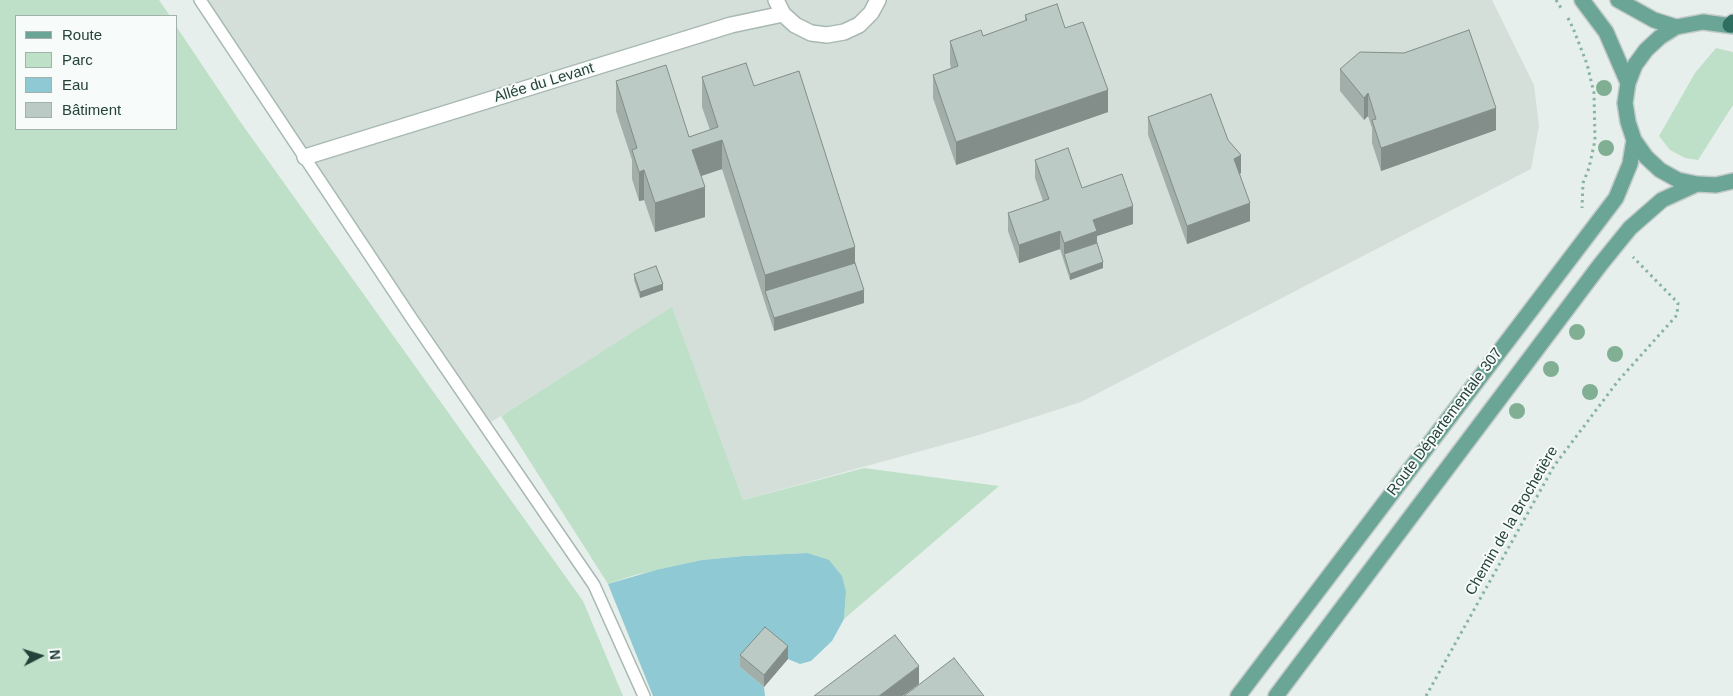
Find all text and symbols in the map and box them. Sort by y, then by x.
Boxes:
legend [15,15,178,130]
text: Route [62,26,102,43]
text: Parc [62,51,93,68]
street label: Allée du Levant [492,59,596,107]
text: Eau [62,76,89,93]
text: Bâtiment [62,101,121,118]
street label: Route Départementale 307 [1384,345,1506,499]
street label: Chemin de la Brochetière [1462,443,1562,599]
north arrow [15,631,65,681]
text: N [47,649,63,660]

